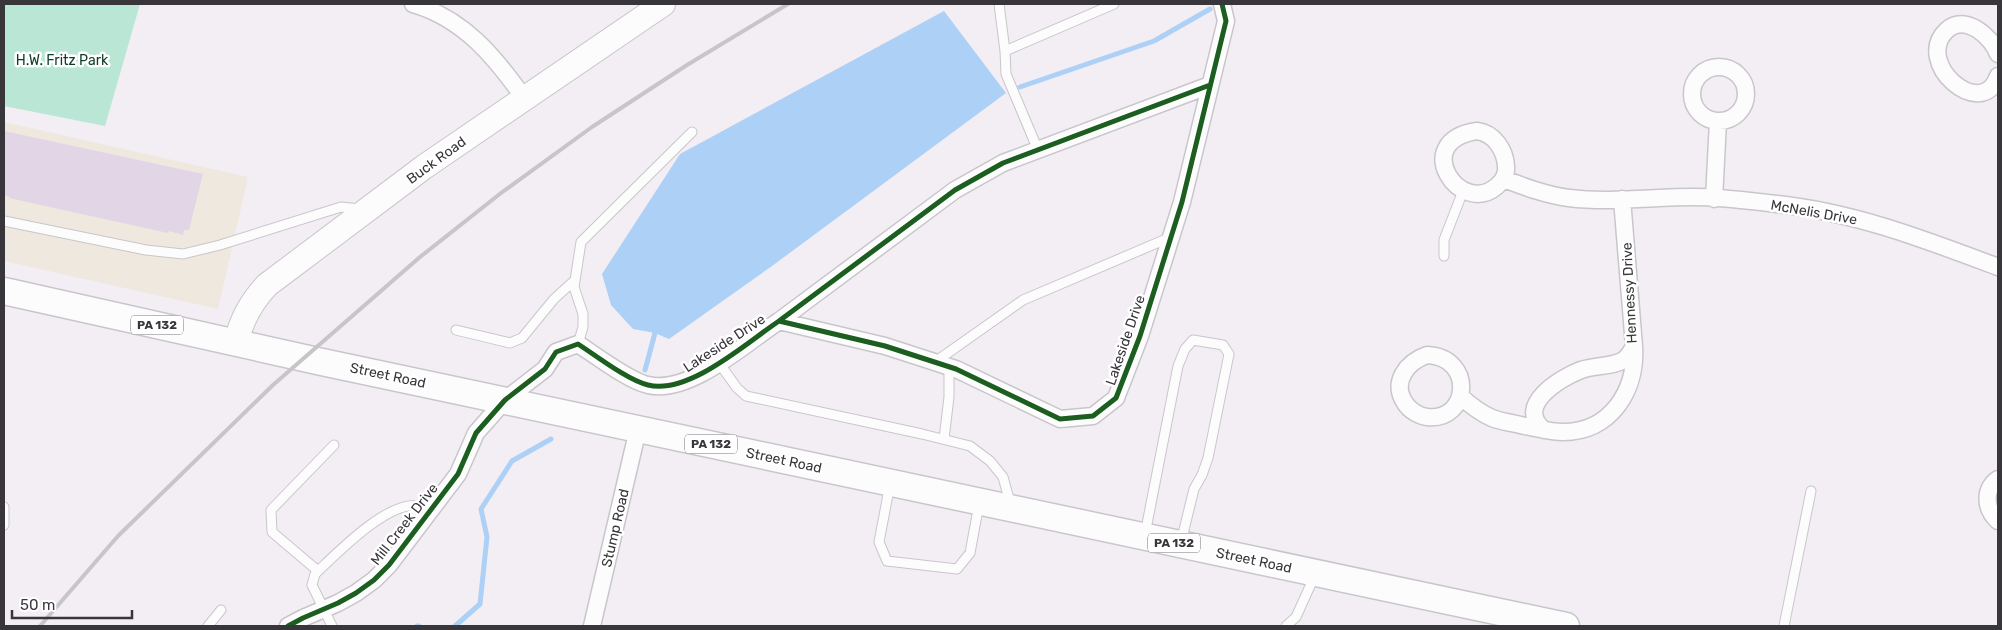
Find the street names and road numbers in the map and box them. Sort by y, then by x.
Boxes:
street label: Buck Road [403,133,469,188]
street label: McNelis Drive [1769,197,1859,228]
street label: Hennessy Drive [1618,242,1641,344]
street label: Lakeside Drive [1102,293,1149,387]
street label: Lakeside Drive [680,311,769,376]
road number: PA 132 [131,316,183,334]
street label: Street Road [348,359,427,392]
road number: PA 132 [685,434,737,454]
street label: Street Road [744,444,823,477]
street label: Mill Creek Drive [367,480,442,569]
street label: Stump Road [598,487,633,569]
road number: PA 132 [1148,534,1200,552]
street label: Street Road [1214,544,1293,577]

